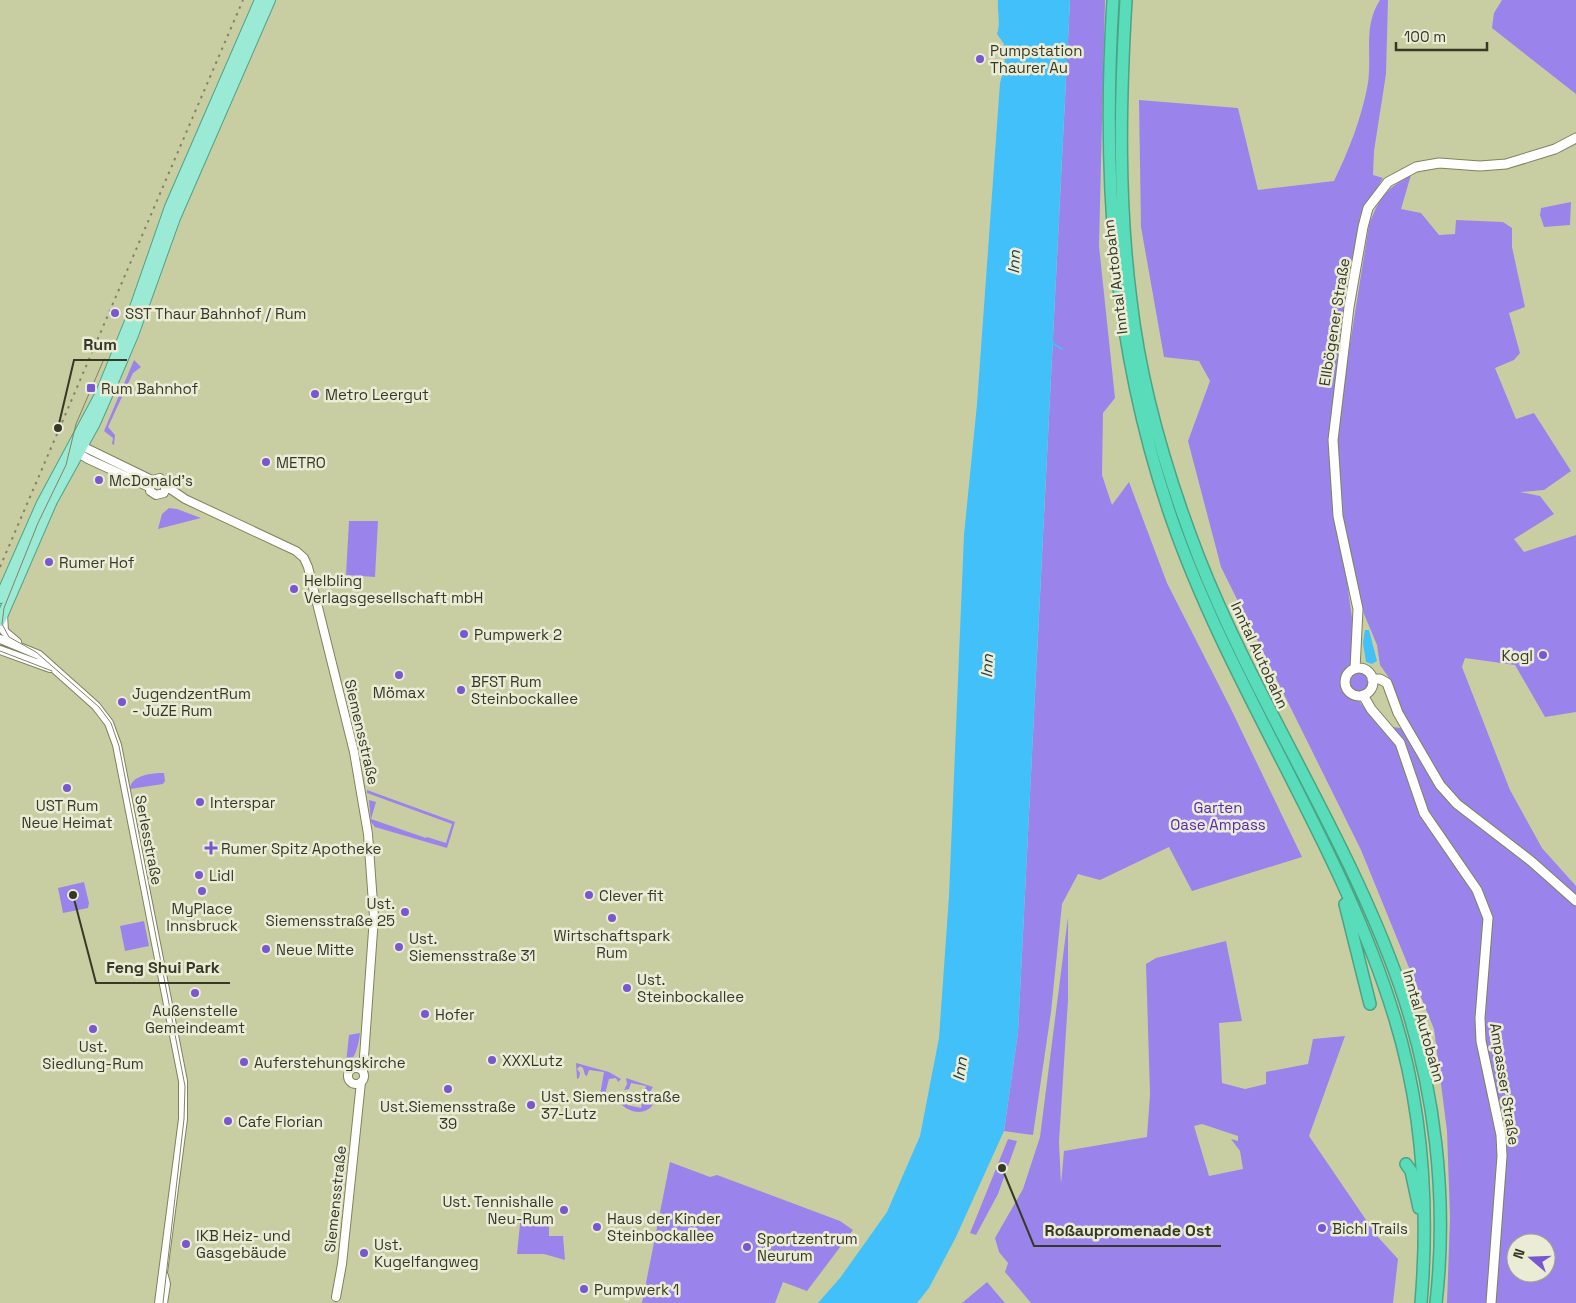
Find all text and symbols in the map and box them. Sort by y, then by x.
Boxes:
scale bar [1396,20,1487,52]
text: 100 m [1404,27,1446,46]
place label: Pumpstation Thaurer Au [990,41,1083,77]
marker: Pumpstation Thaurer Au [974,53,986,65]
street label: Inntal Autobahn [1099,218,1131,336]
water label: Inn [1003,249,1025,274]
street label: Ellbögener Straße [1315,257,1354,387]
place label: SST Thaur Bahnhof / Rum [125,304,307,323]
marker: SST Thaur Bahnhof / Rum [109,307,121,319]
callout: Rum [74,329,127,360]
text: Rum [83,334,117,355]
place label: Rum Bahnhof [101,379,199,398]
marker: Rum Bahnhof [85,382,97,394]
place label: Metro Leergut [325,385,429,404]
marker: Metro Leergut [309,388,321,400]
place label: METRO [276,453,326,472]
marker: METRO [260,456,272,468]
place label: McDonald's [109,471,193,490]
marker: McDonald's [93,474,105,486]
place label: Rumer Hof [59,553,135,572]
marker: Rumer Hof [43,556,55,568]
place label: Helbling Verlagsgesellschaft mbH [304,571,483,607]
marker: Helbling Verlagsgesellschaft mbH [288,583,300,595]
street label: Inntal Autobahn [1227,598,1293,712]
place label: Pumpwerk 2 [474,625,562,644]
marker: Pumpwerk 2 [458,628,470,640]
place label: Kogl [1502,646,1533,665]
marker: Kogl [1537,649,1549,661]
water label: Inn [976,653,998,678]
marker: Mömax [393,669,405,681]
place label: BFST Rum Steinbockallee [471,672,578,708]
street label: Siemensstraße [341,677,383,787]
place label: Mömax [373,683,425,702]
place label: JugendzentRum - JuZE Rum [132,684,251,720]
marker: BFST Rum Steinbockallee [455,684,467,696]
marker: JugendzentRum - JuZE Rum [116,696,128,708]
marker: UST Rum Neue Heimat [61,782,73,794]
street label: Serlesstraße [131,793,167,887]
place label: Interspar [210,793,276,812]
place label: UST Rum Neue Heimat [21,796,113,832]
marker: Interspar [194,796,206,808]
park label: Garten Oase Ampass [1170,798,1266,834]
place label: Rumer Spitz Apotheke [221,839,382,858]
marker: Rumer Spitz Apotheke [205,842,217,854]
place label: Lidl [209,866,234,885]
marker: Lidl [193,869,205,881]
marker: MyPlace Innsbruck [196,885,208,897]
place label: Clever fit [599,886,664,905]
marker: Clever fit [583,889,595,901]
place label: Ust. Siemensstraße 25 [266,894,395,930]
place label: MyPlace Innsbruck [166,899,238,935]
marker: Ust. Siemensstraße 25 [399,906,411,918]
marker: Wirtschaftspark Rum [606,912,618,924]
place label: Wirtschaftspark Rum [554,926,670,962]
place label: Ust. Siemensstraße 31 [409,929,536,965]
place label: Neue Mitte [276,940,354,959]
marker: Ust. Siemensstraße 31 [393,941,405,953]
marker: Neue Mitte [260,943,272,955]
callout: Feng Shui Park [96,952,230,983]
text: Feng Shui Park [106,957,220,978]
street label: Inntal Autobahn [1399,968,1449,1084]
place label: Ust. Steinbockallee [637,970,744,1006]
marker: Ust. Steinbockallee [621,982,633,994]
marker: Außenstelle Gemeindeamt [189,987,201,999]
place label: Außenstelle Gemeindeamt [145,1001,245,1037]
place label: Hofer [435,1005,475,1024]
marker: Hofer [419,1008,431,1020]
street label: Ampasser Straße [1486,1022,1524,1146]
marker: Ust. Siedlung-Rum [87,1023,99,1035]
place label: Ust. Siedlung-Rum [42,1037,144,1073]
place label: XXXLutz [502,1051,563,1070]
place label: Auferstehungskirche [254,1053,406,1072]
marker: XXXLutz [486,1054,498,1066]
water label: Inn [948,1055,972,1082]
marker: Auferstehungskirche [238,1056,250,1068]
marker: Ust.Siemensstraße 39 [442,1083,454,1095]
place label: Ust. Siemensstraße 37-Lutz [541,1087,680,1123]
place label: Ust.Siemensstraße 39 [380,1097,516,1133]
marker: Ust. Siemensstraße 37-Lutz [525,1099,537,1111]
place label: Cafe Florian [238,1112,323,1131]
marker: Cafe Florian [222,1115,234,1127]
street label: Siemensstraße [320,1144,350,1253]
place label: Ust. Tennishalle Neu-Rum [442,1192,554,1228]
marker: Ust. Tennishalle Neu-Rum [558,1204,570,1216]
place label: Haus der Kinder Steinbockallee [607,1209,721,1245]
callout: Roßaupromenade Ost [1034,1215,1221,1246]
place label: Bichl Trails [1332,1219,1408,1238]
text: Roßaupromenade Ost [1045,1220,1211,1241]
marker: Haus der Kinder Steinbockallee [591,1221,603,1233]
marker: Bichl Trails [1316,1222,1328,1234]
place label: IKB Heiz- und Gasgebäude [196,1226,291,1262]
place label: Sportzentrum Neurum [757,1229,858,1265]
north arrow [1506,1233,1556,1283]
place label: Ust. Kugelfangweg [374,1235,479,1271]
marker: IKB Heiz- und Gasgebäude [180,1238,192,1250]
marker: Sportzentrum Neurum [741,1241,753,1253]
text: N [1509,1246,1529,1261]
marker: Ust. Kugelfangweg [358,1247,370,1259]
place label: Pumpwerk 1 [594,1280,679,1299]
marker: Pumpwerk 1 [578,1283,590,1295]

